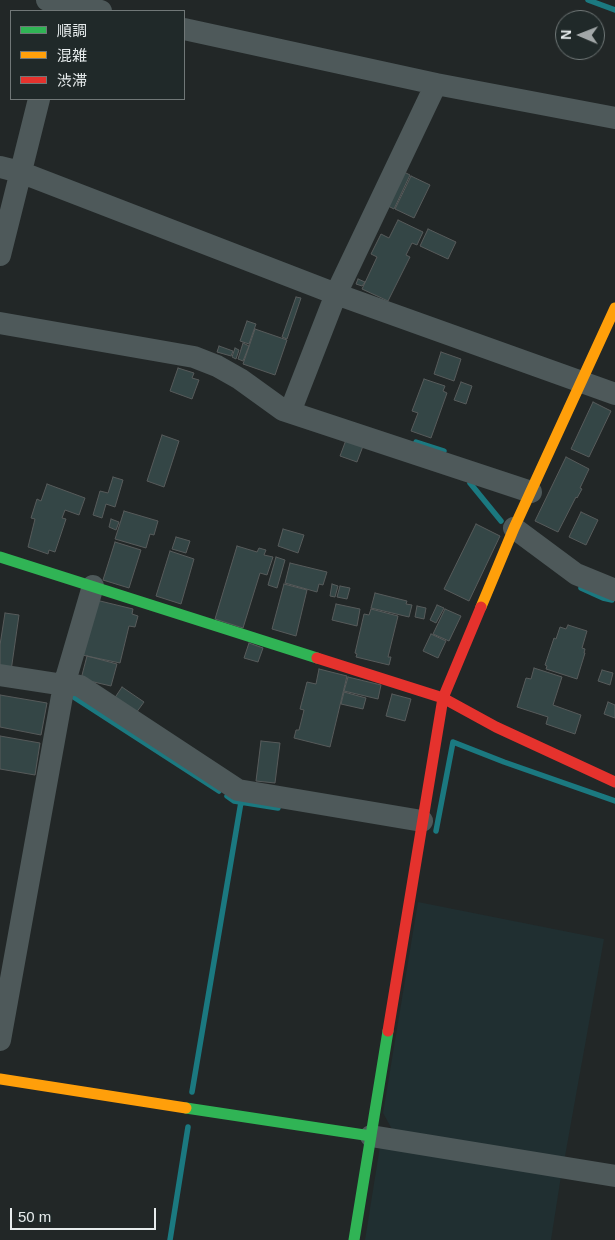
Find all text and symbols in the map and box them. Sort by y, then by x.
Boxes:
legend [10,10,185,100]
north arrow [555,10,605,60]
text: 順調 [57,22,87,39]
text: N [558,30,574,40]
text: 混雑 [57,47,87,64]
text: 渋滞 [57,72,87,89]
scale bar [12,1198,159,1230]
text: 50 m [18,1208,51,1225]

